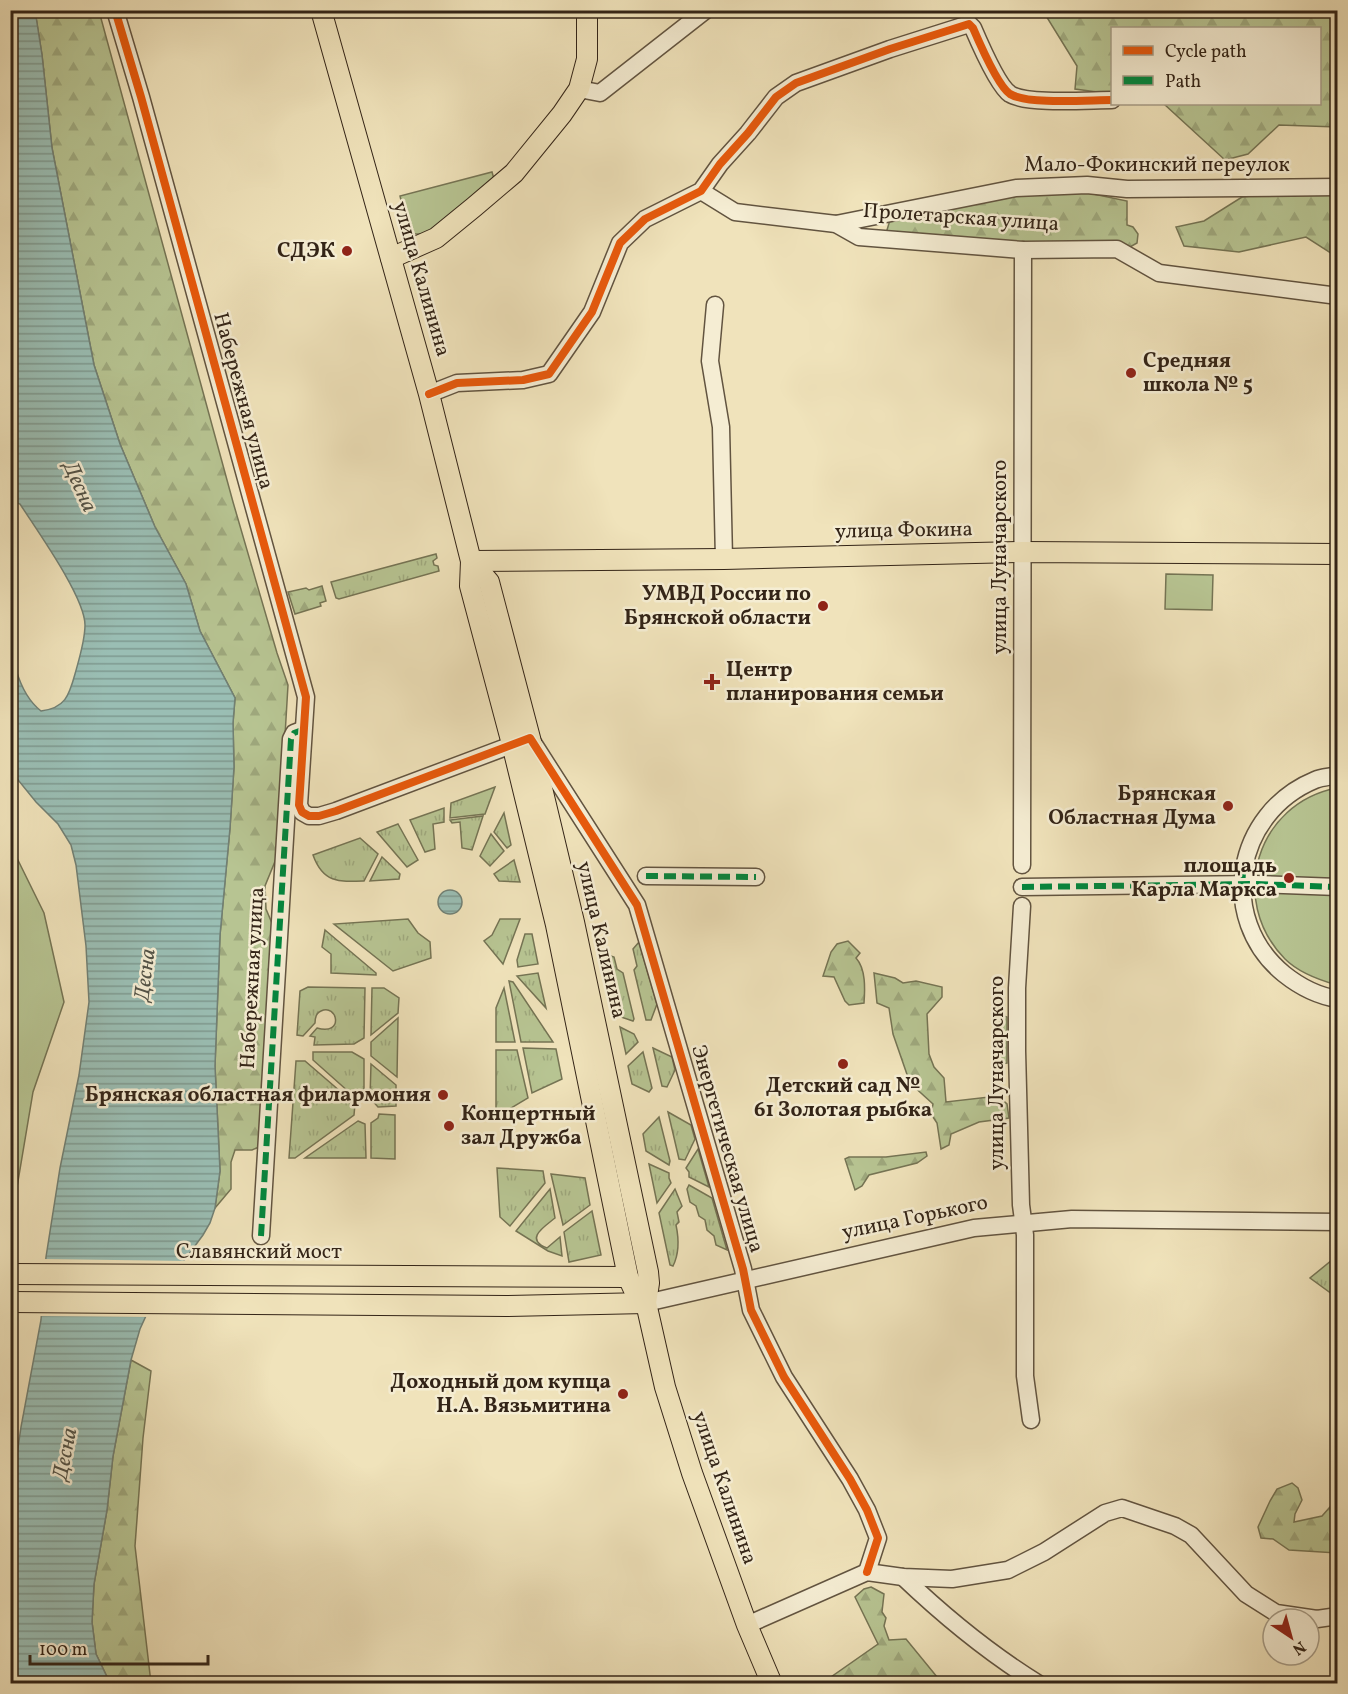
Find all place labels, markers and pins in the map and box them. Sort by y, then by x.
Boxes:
place label: СДЭК [277,237,335,266]
marker: СДЭК [340,244,354,258]
place label: Средняя школа № 5 [1143,347,1253,400]
marker: Средняя школа № 5 [1124,366,1138,380]
place label: УМВД России по Брянской области [624,580,811,633]
marker: УМВД России по Брянской области [816,599,830,613]
place label: Центр планирования семьи [726,656,944,709]
marker: Центр планирования семьи [703,673,721,691]
place label: Брянская Областная Дума [1048,780,1216,833]
marker: Брянская Областная Дума [1221,799,1235,813]
place label: площадь Карла Маркса [1131,852,1277,905]
marker: площадь Карла Маркса [1282,871,1296,885]
marker: Детский сад № 61 Золотая рыбка [836,1057,850,1071]
place label: Детский сад № 61 Золотая рыбка [754,1072,932,1125]
place label: Брянская областная филармония [85,1081,431,1110]
marker: Брянская областная филармония [436,1088,450,1102]
place label: Концертный зал Дружба [461,1100,595,1153]
marker: Концертный зал Дружба [442,1119,456,1133]
place label: Доходный дом купца Н.А. Вязьмитина [390,1368,611,1421]
marker: Доходный дом купца Н.А. Вязьмитина [616,1387,630,1401]

